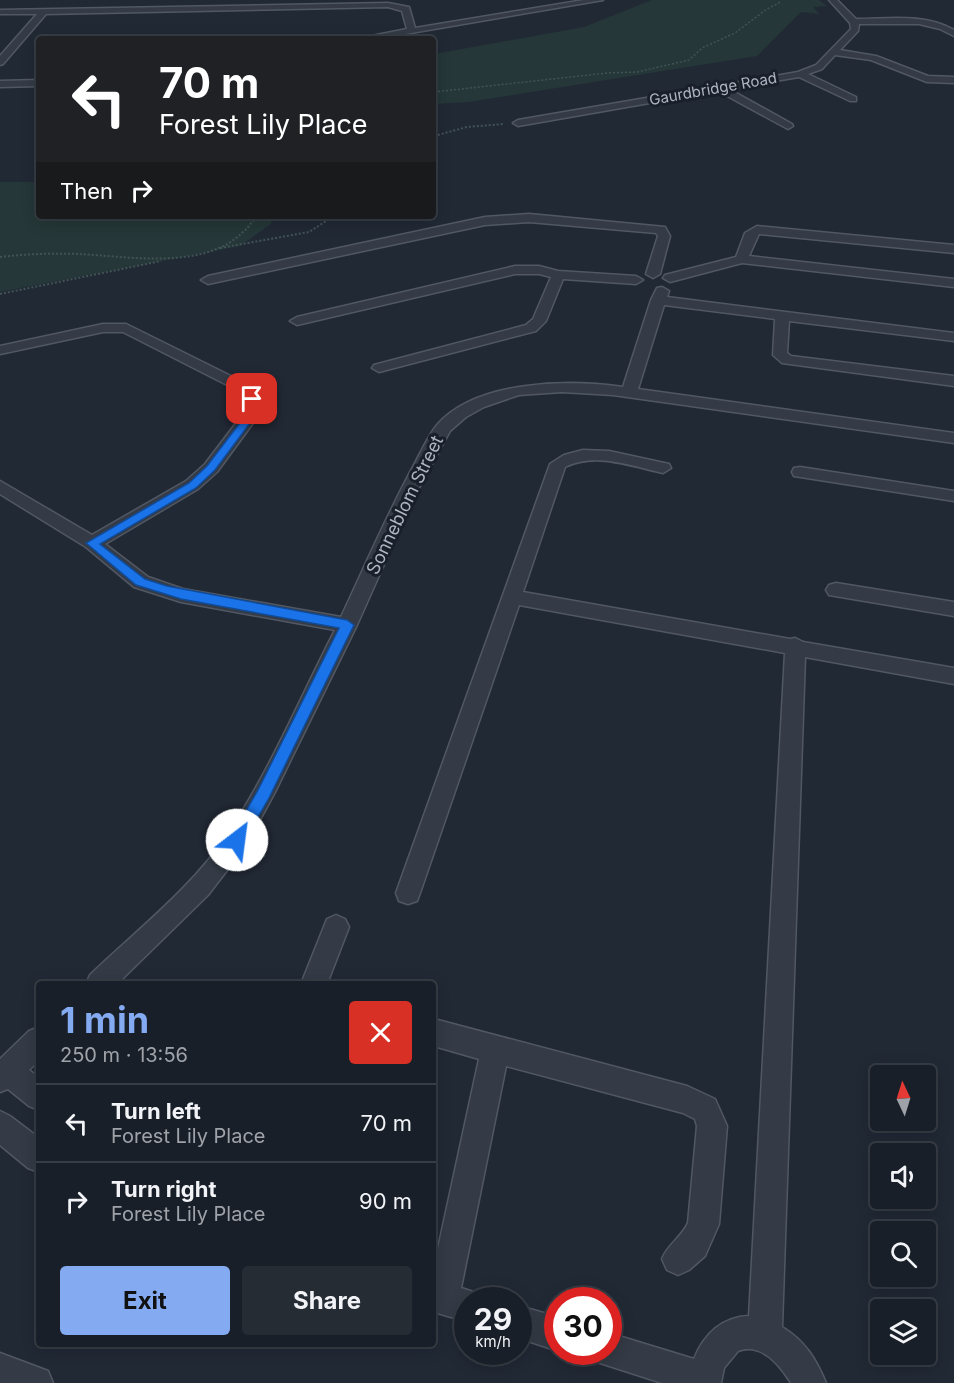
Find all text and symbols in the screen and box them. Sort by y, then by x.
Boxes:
text: 70 m [159,57,259,108]
icon: left [60,60,138,138]
street label: Gaurdbridge Road [648,68,778,109]
text: Forest Lily Place [159,108,368,141]
icon: right [125,174,158,207]
text: Then [60,178,113,204]
pin [226,373,277,424]
icon: arrive [235,382,268,415]
street label: Sonneblom Street [362,432,447,578]
position arrow [205,808,269,872]
text: 1 min [60,998,149,1042]
button: close [349,1001,412,1064]
text: 250 m · 13:56 [60,1043,188,1067]
north arrow [870,1065,936,1131]
map controls [870,1065,936,1365]
text: Turn left [111,1098,201,1124]
icon: left [60,1107,93,1140]
text: 70 m [361,1110,412,1136]
text: Forest Lily Place [111,1124,265,1148]
button: sound [870,1143,936,1209]
text: Turn right [111,1176,217,1202]
icon: right [60,1185,93,1218]
text: 90 m [359,1188,412,1214]
text: Forest Lily Place [111,1202,265,1226]
button: search [870,1221,936,1287]
button: Exit [60,1266,230,1335]
button: Share [242,1266,412,1335]
speed limit sign: 30 [544,1287,622,1365]
button: layers [870,1299,936,1365]
text: 29 [474,1301,512,1337]
text: km/h [475,1332,511,1351]

